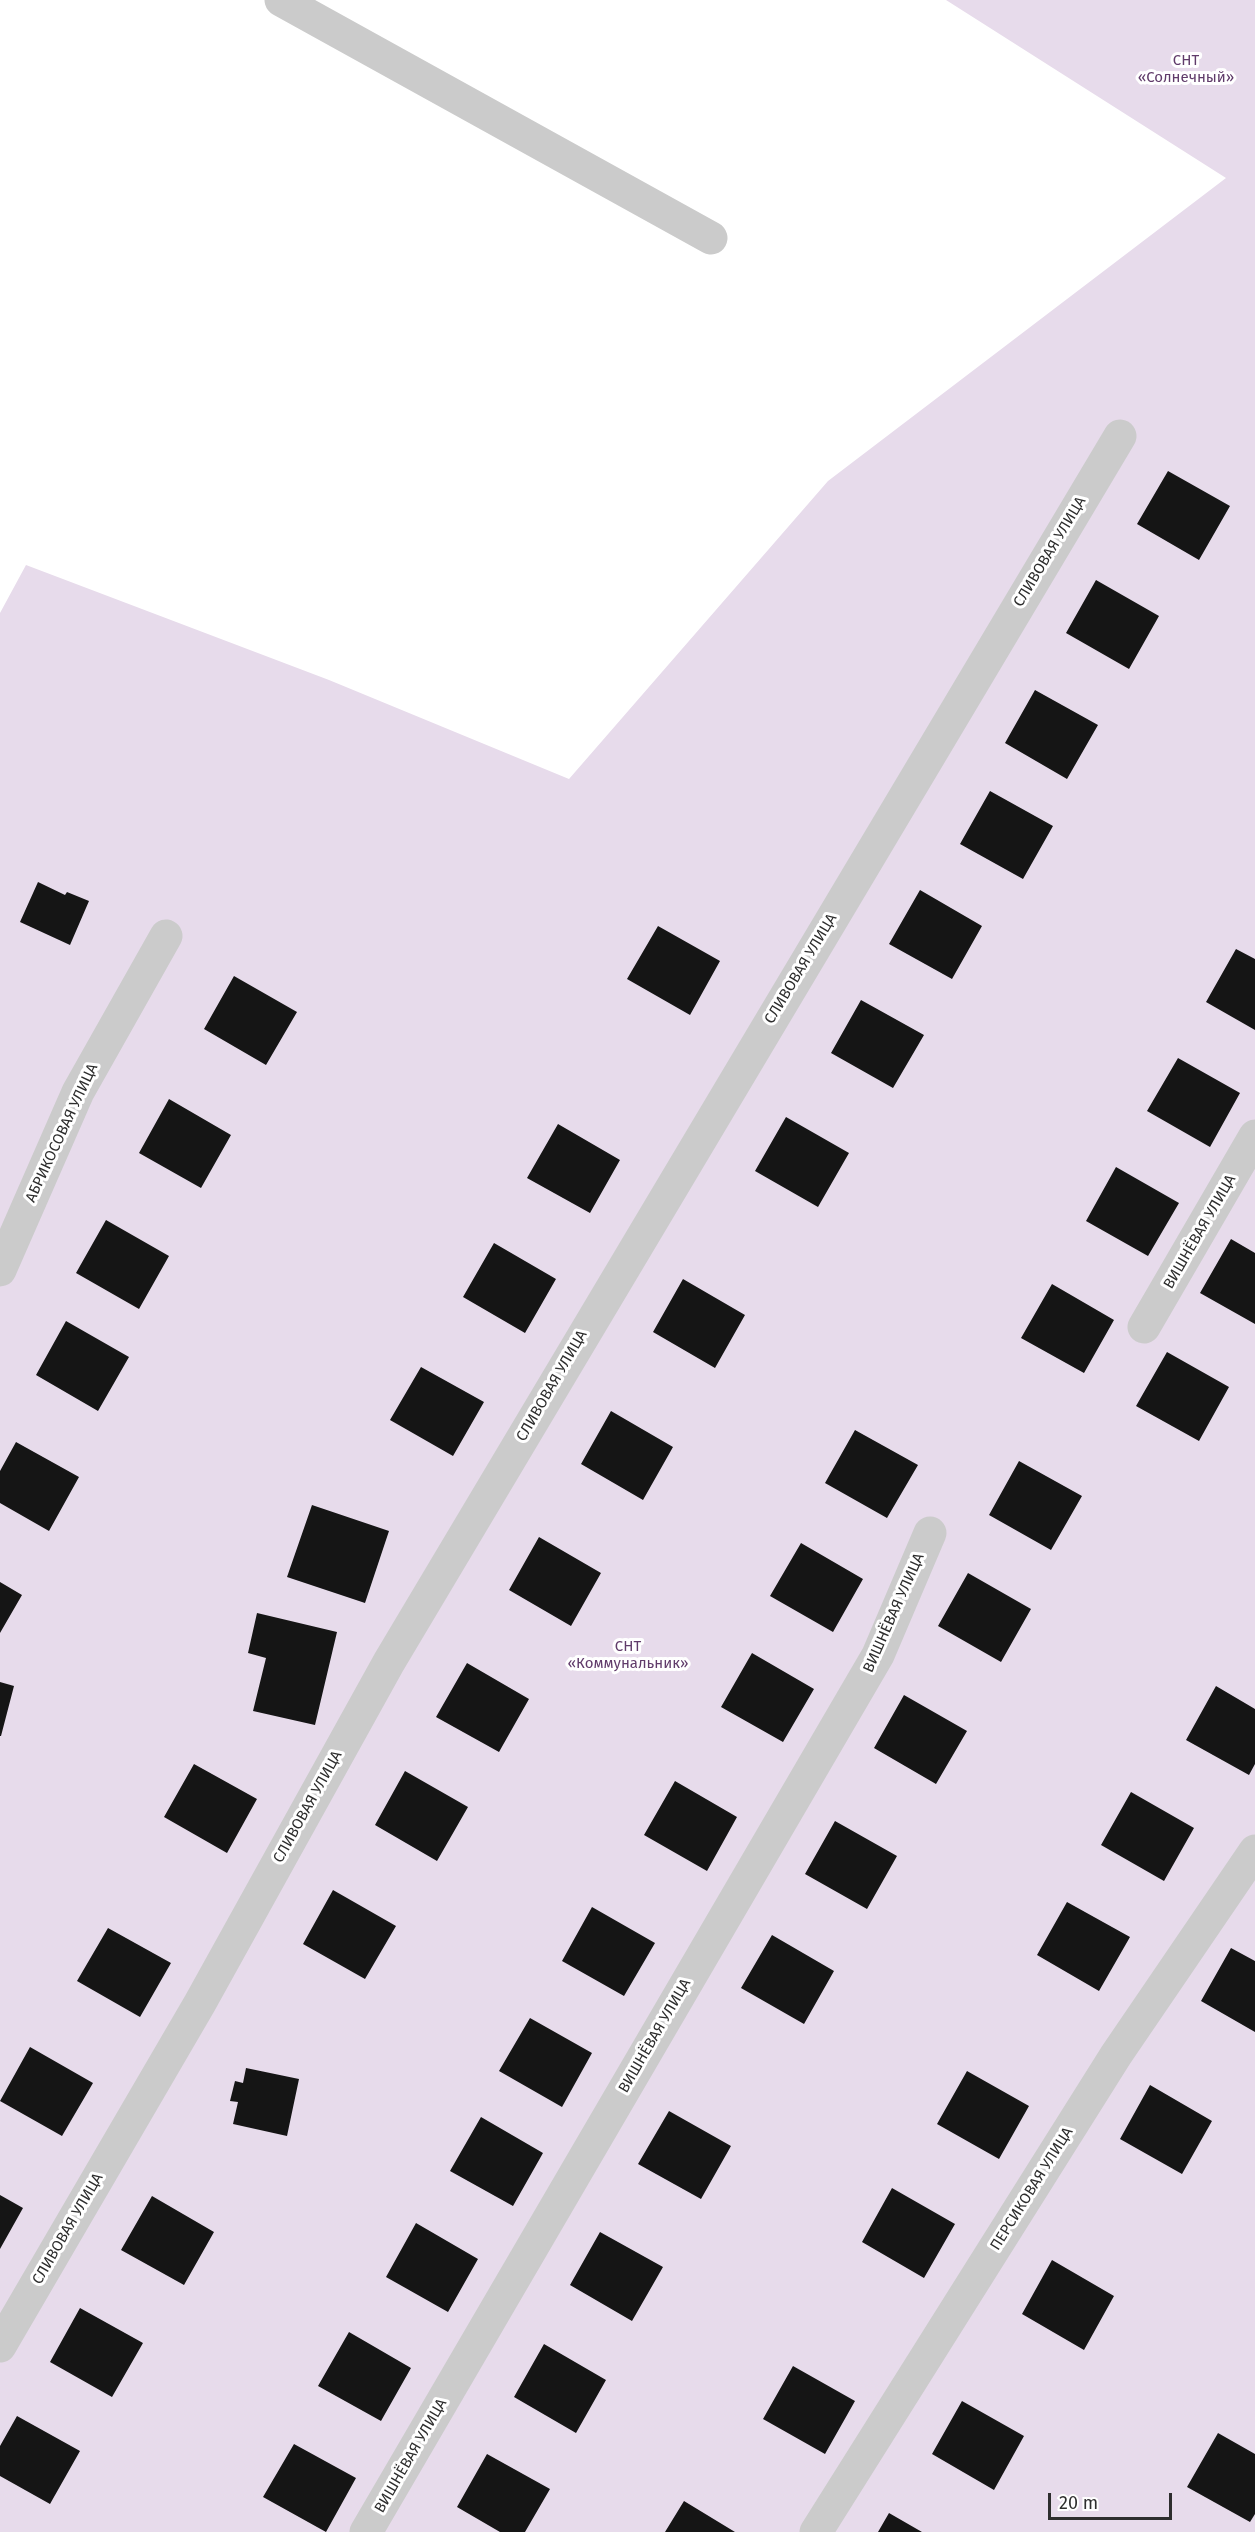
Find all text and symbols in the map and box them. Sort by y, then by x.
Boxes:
park label: СНТ «Солнечный» [1138,52,1234,87]
street label: СЛИВОВАЯ УЛИЦА [1010,494,1090,610]
street label: СЛИВОВАЯ УЛИЦА [761,911,841,1027]
street label: АБРИКОСОВАЯ УЛИЦА [22,1061,102,1205]
street label: ВИШНЁВАЯ УЛИЦА [1160,1172,1240,1292]
street label: СЛИВОВАЯ УЛИЦА [513,1327,591,1445]
street label: ВИШНЁВАЯ УЛИЦА [860,1551,928,1675]
park label: СНТ «Коммунальник» [567,1638,689,1673]
street label: СЛИВОВАЯ УЛИЦА [270,1748,346,1866]
street label: ВИШНЁВАЯ УЛИЦА [615,1976,695,2096]
street label: ПЕРСИКОВАЯ УЛИЦА [987,2124,1077,2254]
street label: СЛИВОВАЯ УЛИЦА [29,2170,107,2288]
street label: ВИШНЁВАЯ УЛИЦА [371,2396,451,2516]
scale bar [1051,2481,1176,2519]
text: 20 m [1059,2492,1098,2514]

